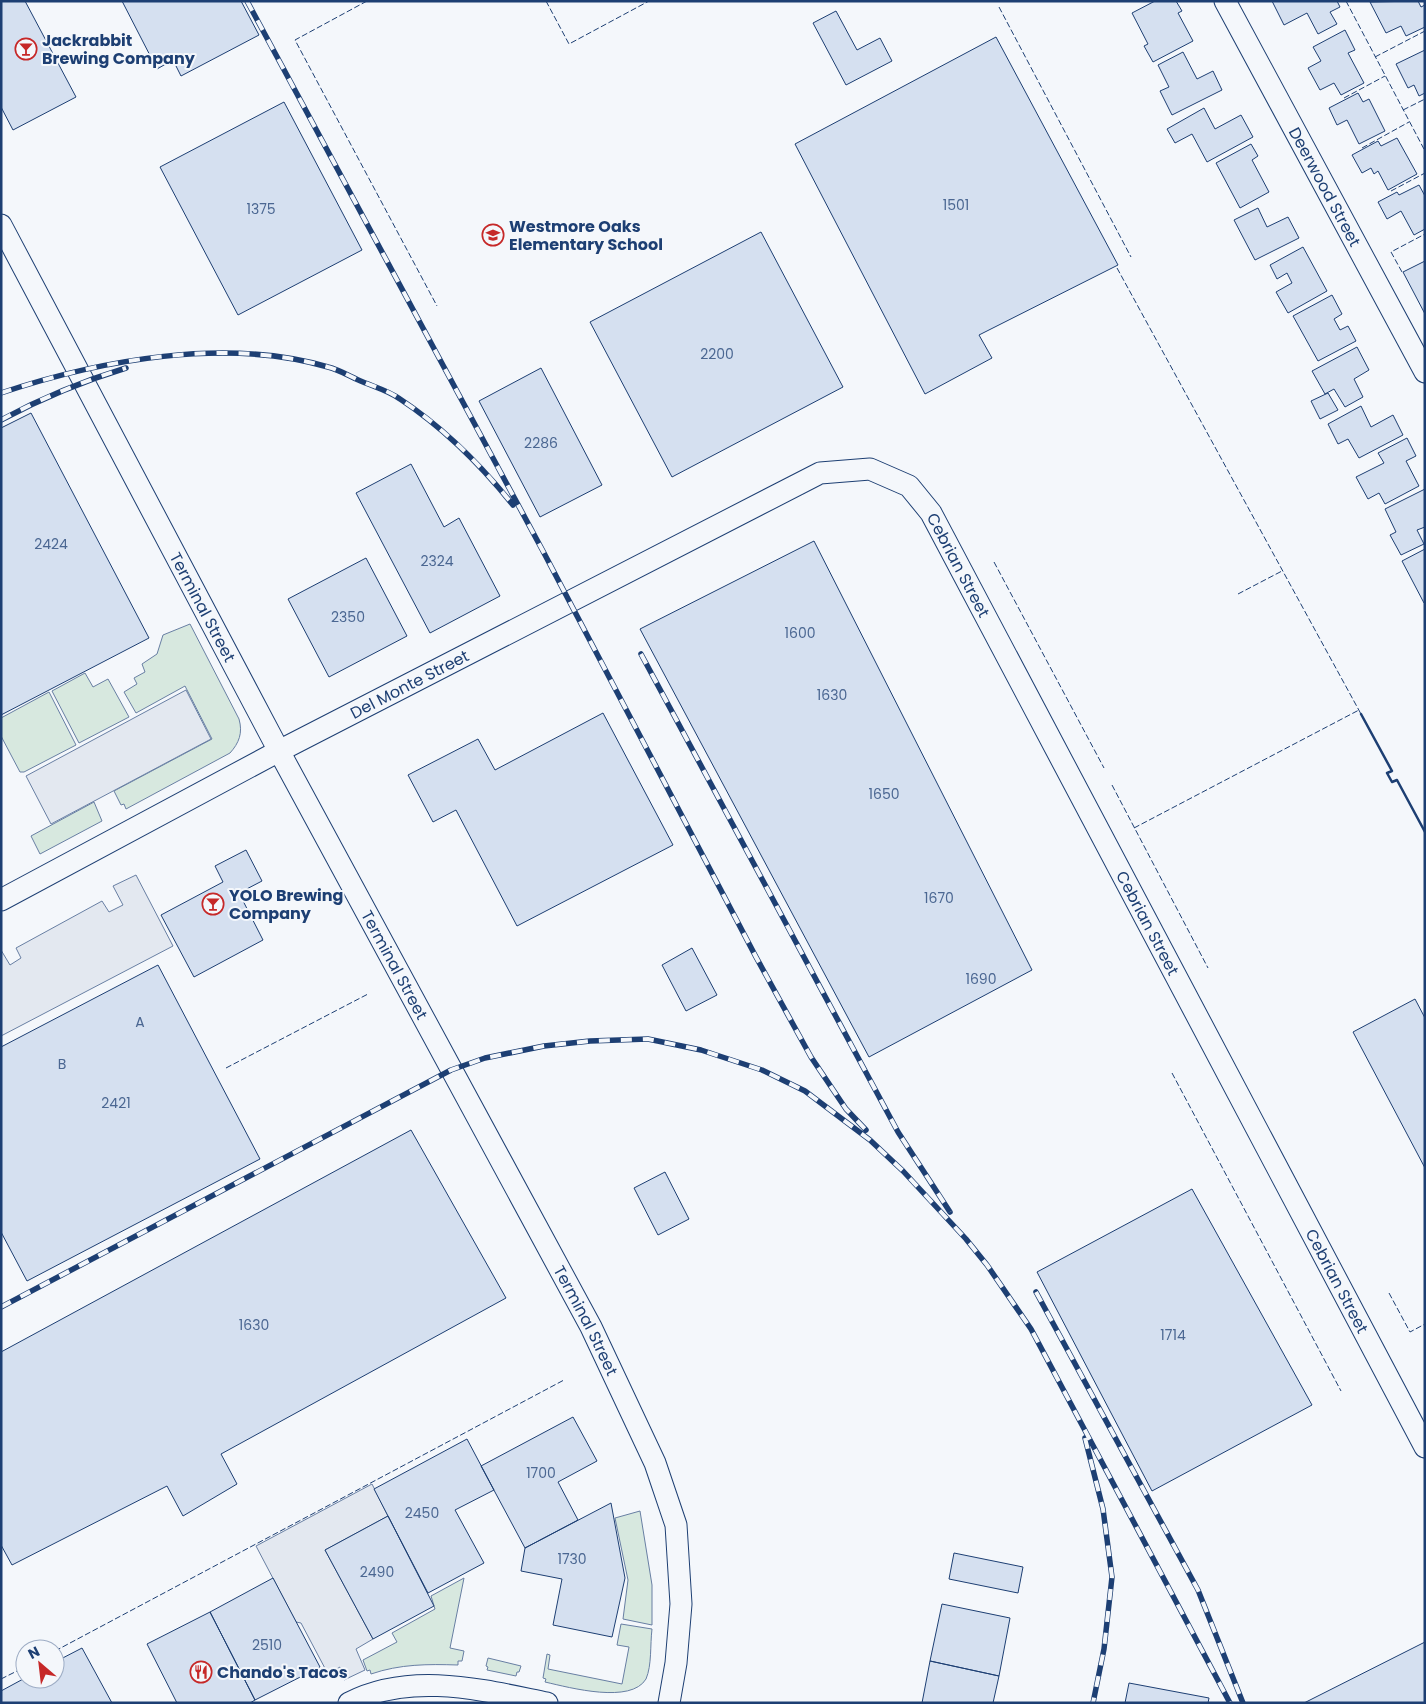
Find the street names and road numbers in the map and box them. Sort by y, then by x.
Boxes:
street label: Deerwood Street [1283,123,1366,251]
street label: Cebrian Street [921,509,995,622]
street label: Terminal Street [164,548,241,666]
street label: Del Monte Street [346,644,473,725]
street label: Cebrian Street [1110,867,1185,980]
street label: Terminal Street [355,906,433,1024]
street label: Cebrian Street [1300,1225,1374,1338]
street label: Terminal Street [548,1261,623,1380]

